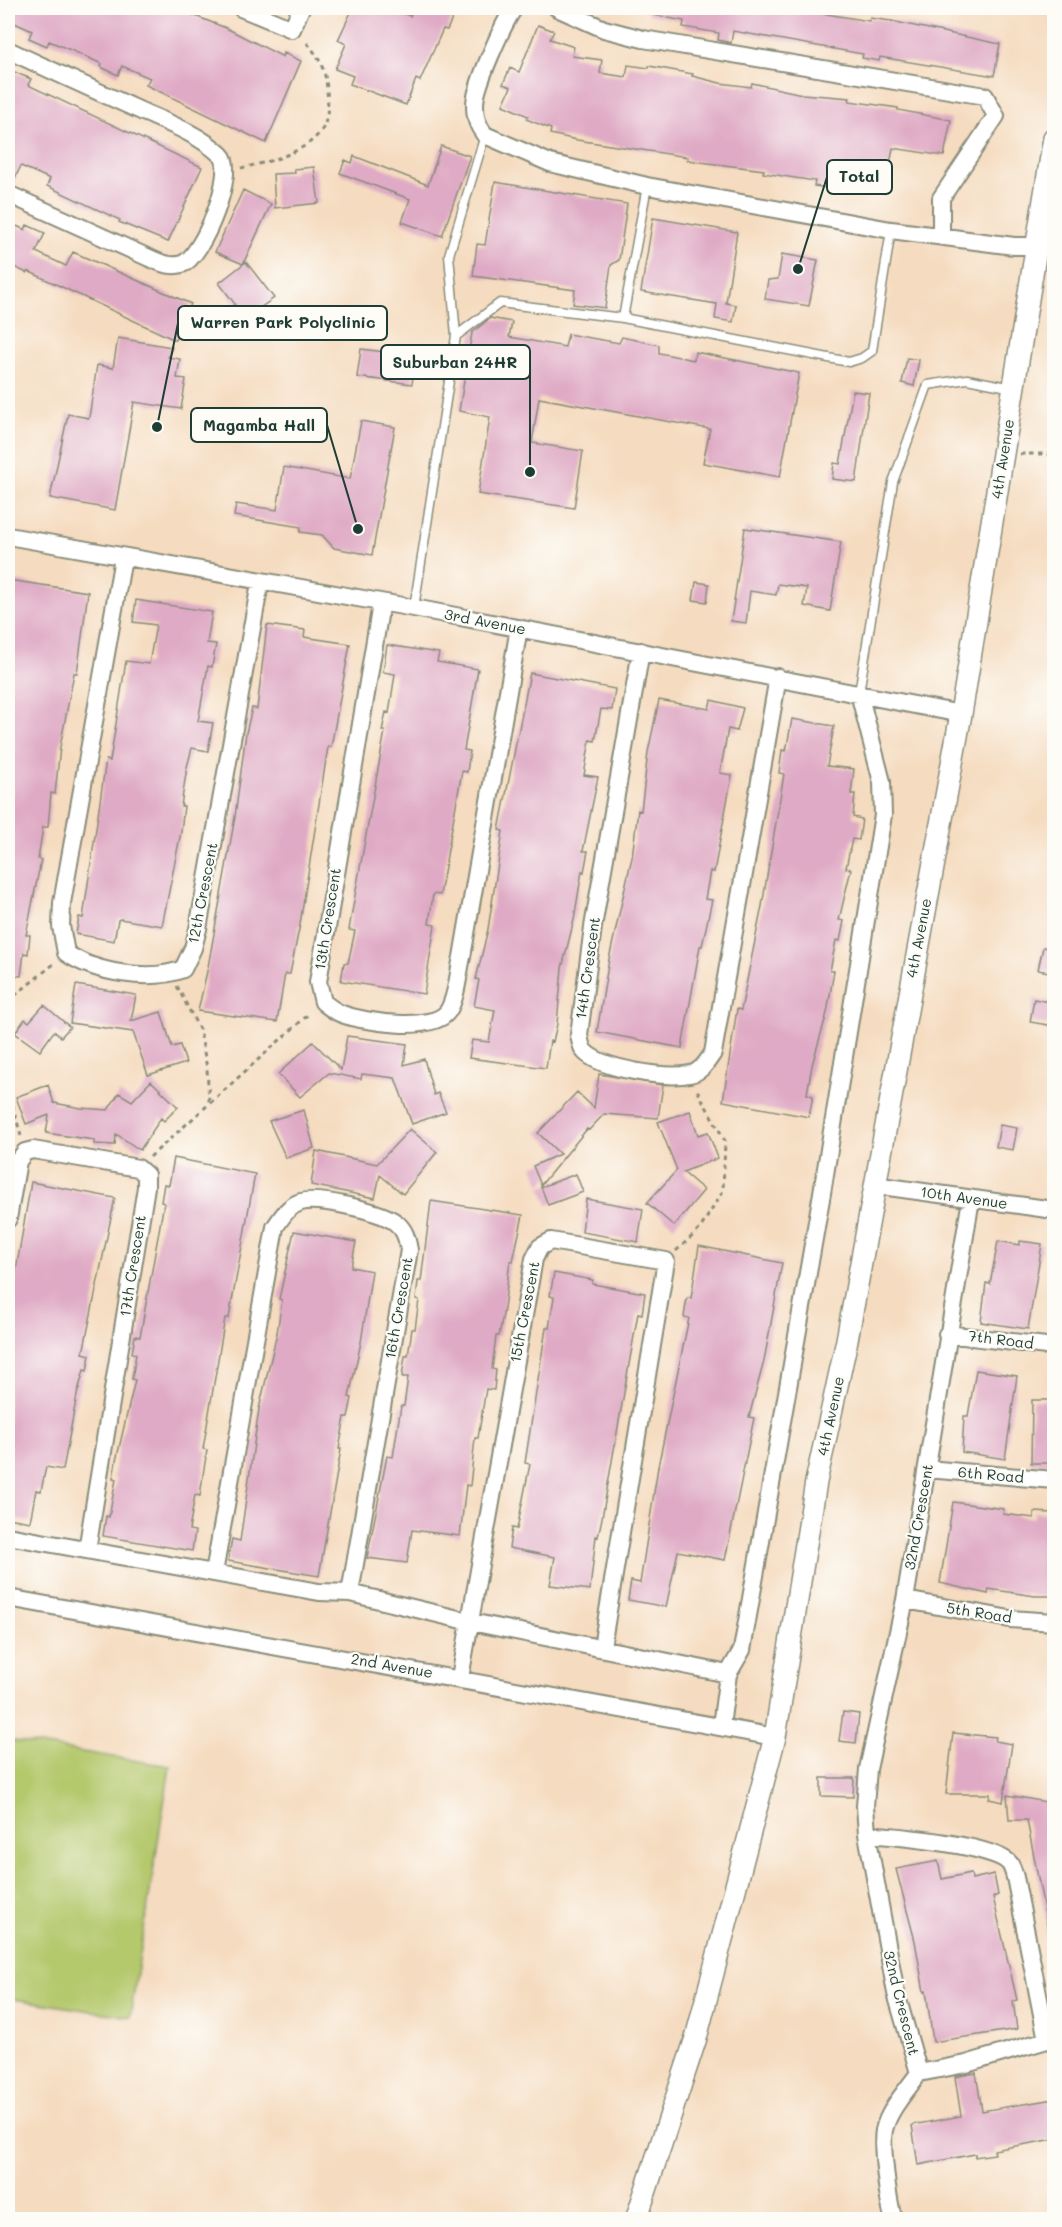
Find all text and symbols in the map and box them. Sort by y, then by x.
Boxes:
callout: Total [827,160,892,194]
text: Total [839,165,879,186]
callout: Warren Park Polyclinic [178,306,387,340]
text: Warren Park Polyclinic [190,311,376,332]
callout: Suburban 24HR [381,345,530,379]
text: Suburban 24HR [393,351,517,372]
callout: Magamba Hall [191,408,327,442]
text: Magamba Hall [203,414,315,435]
street label: 4th Avenue [986,417,1018,500]
street label: 3rd Avenue [443,603,528,639]
street label: 12th Crescent [182,840,222,945]
street label: 13th Crescent [309,866,345,971]
street label: 4th Avenue [901,896,936,979]
street label: 14th Crescent [570,915,604,1020]
street label: 10th Avenue [919,1181,1009,1213]
street label: 17th Crescent [114,1214,150,1318]
street label: 16th Crescent [379,1255,417,1361]
street label: 15th Crescent [504,1259,544,1364]
street label: 7th Road [967,1325,1035,1353]
street label: 4th Avenue [812,1374,848,1457]
street label: 6th Road [957,1461,1025,1487]
street label: 32nd Crescent [899,1462,937,1572]
street label: 5th Road [945,1597,1013,1627]
street label: 2nd Avenue [350,1648,435,1682]
street label: 32nd Crescent [879,1948,925,2057]

